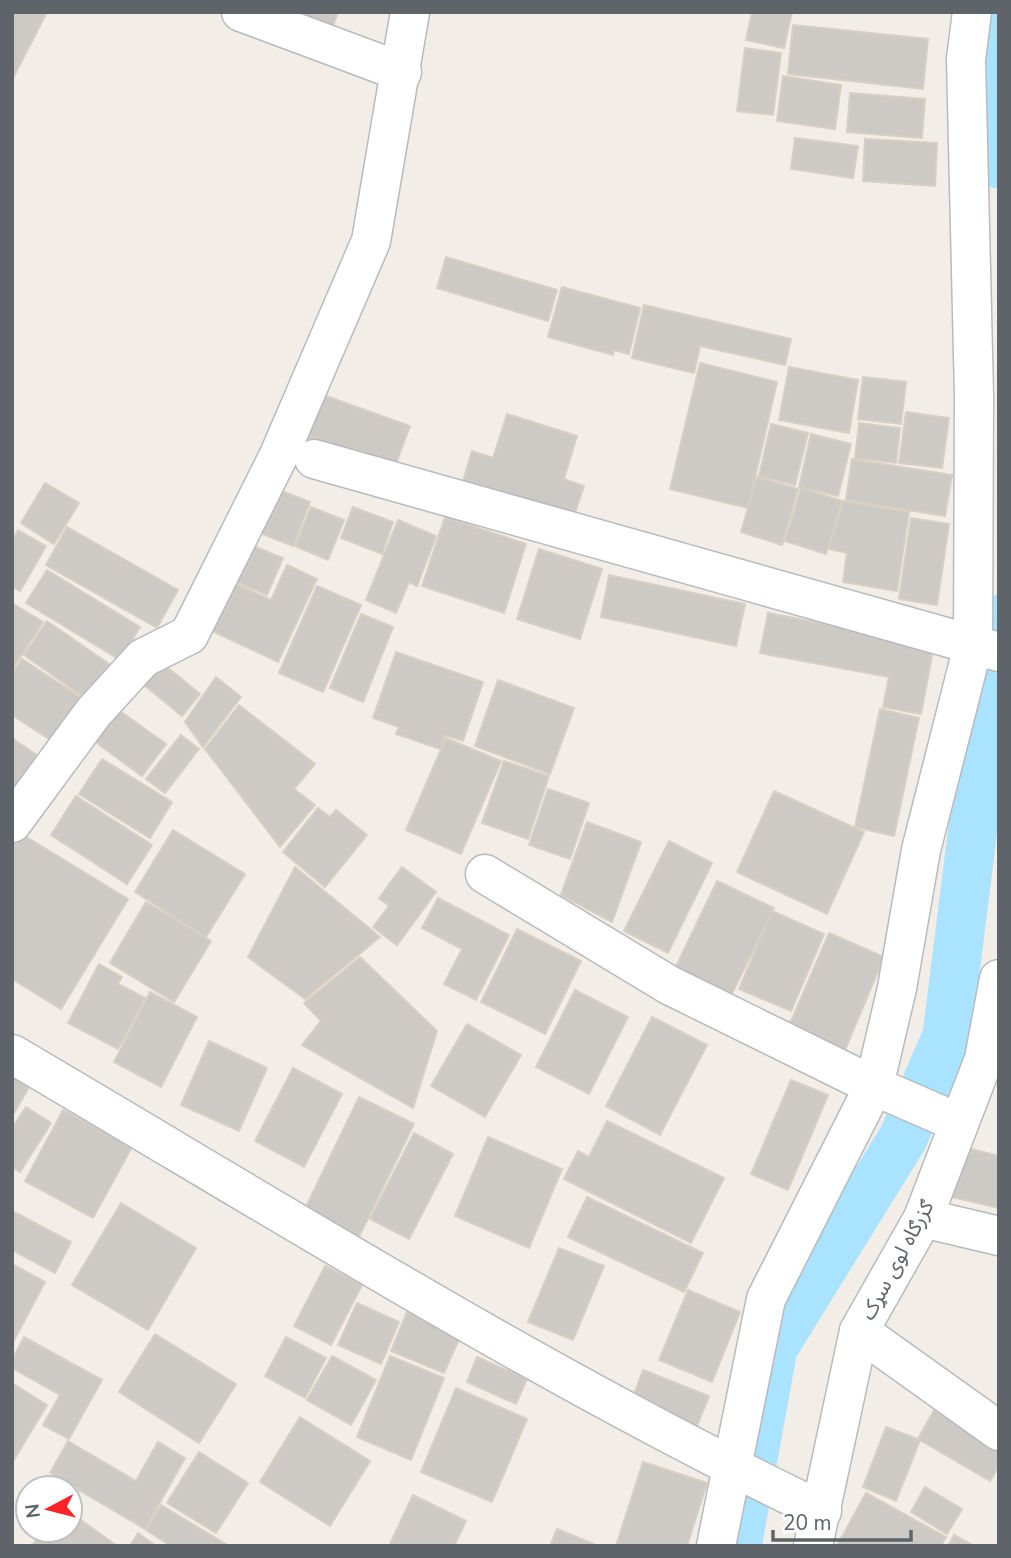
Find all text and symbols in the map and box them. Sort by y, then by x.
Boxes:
street label: ګزرګاه لوی سړک [854,1194,941,1325]
north arrow [14,1474,84,1544]
scale bar [773,1498,911,1542]
text: N [19,1502,47,1520]
text: 20 m [783,1509,832,1537]

